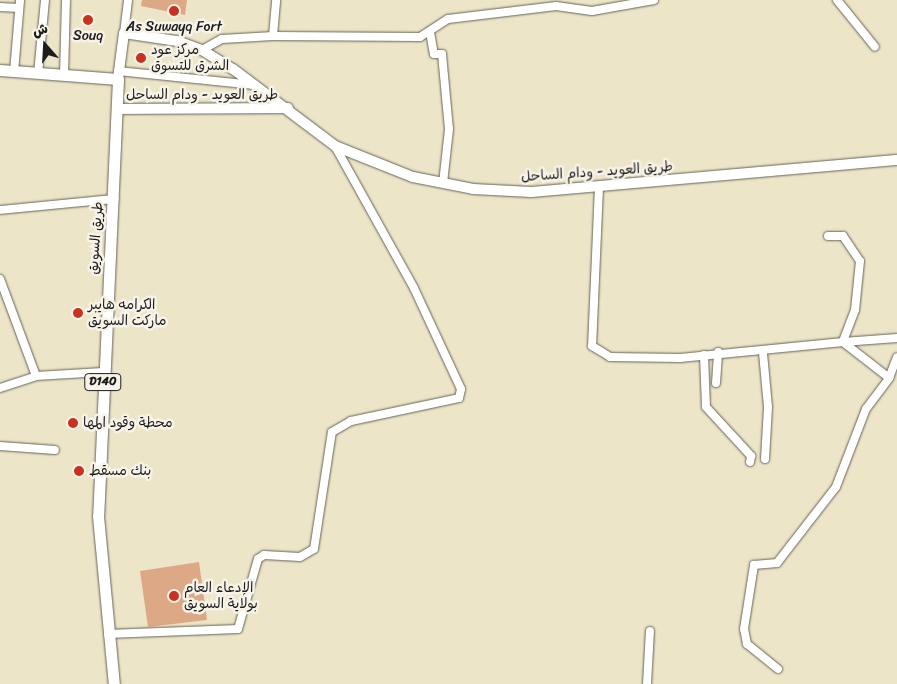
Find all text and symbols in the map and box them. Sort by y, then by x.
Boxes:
marker: As Suwayq Fort [168,5,180,17]
marker: Souq [82,14,94,26]
text: ش [29,16,51,45]
place label: As Suwayq Fort [126,19,222,35]
north arrow [20,20,70,70]
place label: Souq [73,28,103,44]
place label: مركز عود الشرق للتسوق [151,42,229,74]
marker: مركز عود الشرق للتسوق [135,52,147,64]
street label: طريق العويد - ودام الساحل [126,87,278,103]
street label: طريق العويد - ودام الساحل [520,158,674,186]
street label: طريق السويق [85,201,107,275]
place label: الكرامه هايبر ماركت السويق [88,297,166,330]
marker: الكرامه هايبر ماركت السويق [72,307,84,319]
road number: D140 [84,372,122,392]
place label: محطة وقود المها [83,415,173,431]
marker: محطة وقود المها [67,417,79,429]
place label: بنك مسقط [89,463,151,479]
marker: بنك مسقط [73,465,85,477]
place label: الإدعاء العام بولاية السويق [184,580,258,612]
marker: الإدعاء العام بولاية السويق [168,590,180,602]

